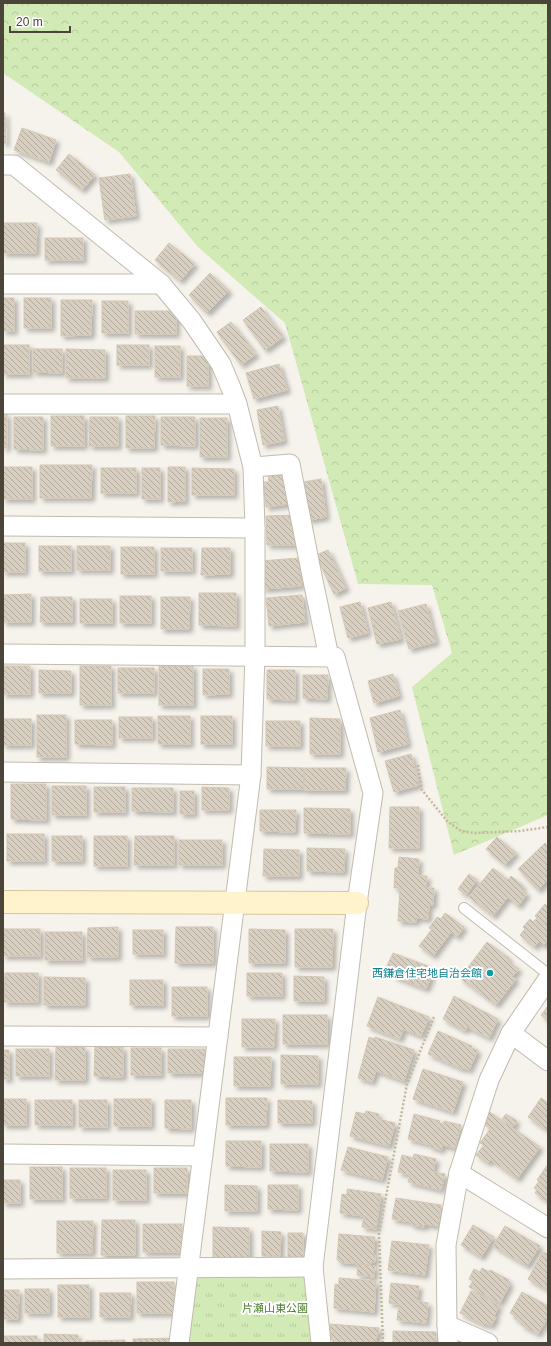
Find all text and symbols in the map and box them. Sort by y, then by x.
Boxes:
scale bar [10,8,70,34]
text: 20 m [16,15,43,29]
place label: 西鎌倉住宅地自治会館 [372,967,482,979]
marker: 西鎌倉住宅地自治会館 [485,968,495,978]
park label: 片瀬山東公園 [242,1302,308,1314]

